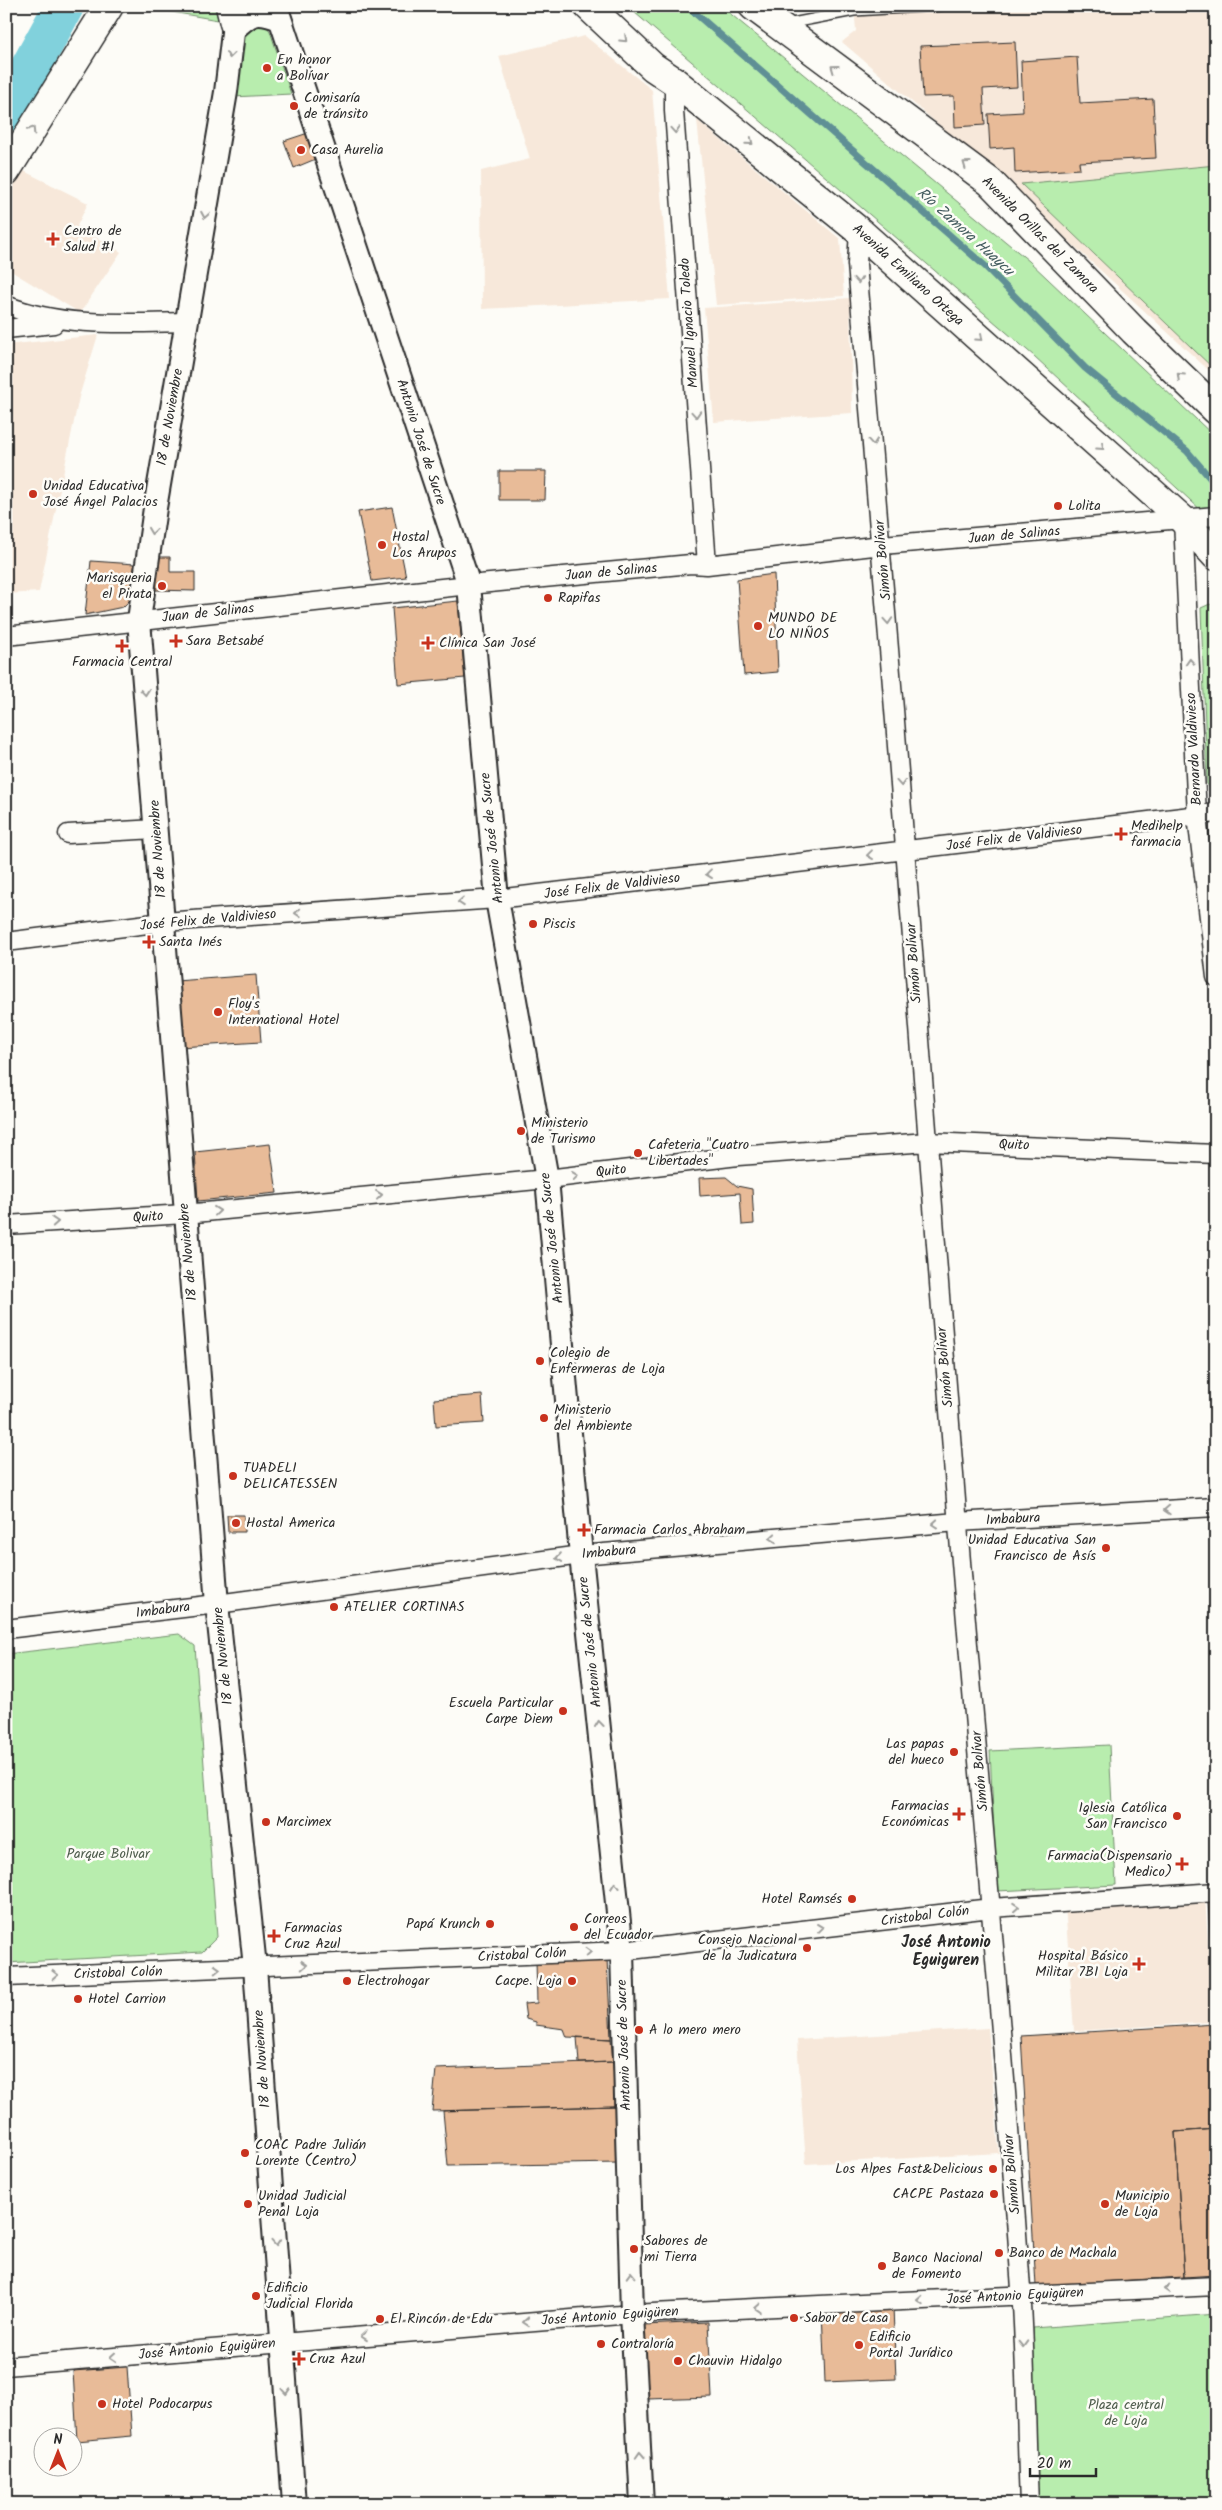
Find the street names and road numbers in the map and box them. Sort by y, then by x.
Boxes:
street label: Avenida Orillas del Zamora [976,171,1104,299]
street label: Avenida Emiliano Ortega [847,219,969,331]
street label: Manuel Ignacio Toledo [673,257,705,389]
street label: 18 de Noviembre [151,366,189,467]
street label: Antonio José de Sucre [390,376,452,509]
street label: Simón Bolívar [868,518,897,601]
street label: Juan de Salinas [967,520,1061,550]
street label: Juan de Salinas [564,557,658,587]
street label: Juan de Salinas [161,597,255,629]
street label: Bernardo Valdivieso [1180,692,1208,806]
street label: Antonio José de Sucre [474,771,510,904]
street label: 18 de Noviembre [144,799,172,899]
street label: José Felix de Valdivieso [945,819,1083,857]
street label: José Felix de Valdivieso [543,867,681,905]
street label: José Felix de Valdivieso [139,903,277,937]
street label: Simón Bolívar [900,921,928,1004]
street label: Quito [998,1133,1030,1157]
street label: Quito [594,1158,628,1184]
street label: Antonio José de Sucre [534,1171,570,1304]
street label: 18 de Noviembre [173,1201,203,1302]
street label: Quito [132,1205,164,1229]
street label: Simón Bolívar [930,1325,959,1408]
street label: Imbabura [985,1507,1041,1531]
street label: Imbabura [581,1539,637,1565]
street label: Antonio José de Sucre [572,1575,608,1708]
street label: Imbabura [135,1596,191,1624]
street label: 18 de Noviembre [207,1605,239,1706]
street label: Simón Bolívar [965,1729,994,1812]
street label: Cristobal Colón [879,1900,971,1932]
street label: Cristobal Colón [477,1942,567,1968]
street label: Cristobal Colón [73,1960,163,1986]
street label: Antonio José de Sucre [611,1978,637,2111]
street label: 18 de Noviembre [248,2009,276,2109]
street label: Simón Bolívar [997,2132,1026,2215]
street label: José Antonio Eguigüren [946,2281,1084,2311]
street label: José Antonio Eguigüren [541,2300,679,2332]
street label: José Antonio Eguigüren [137,2332,277,2366]

